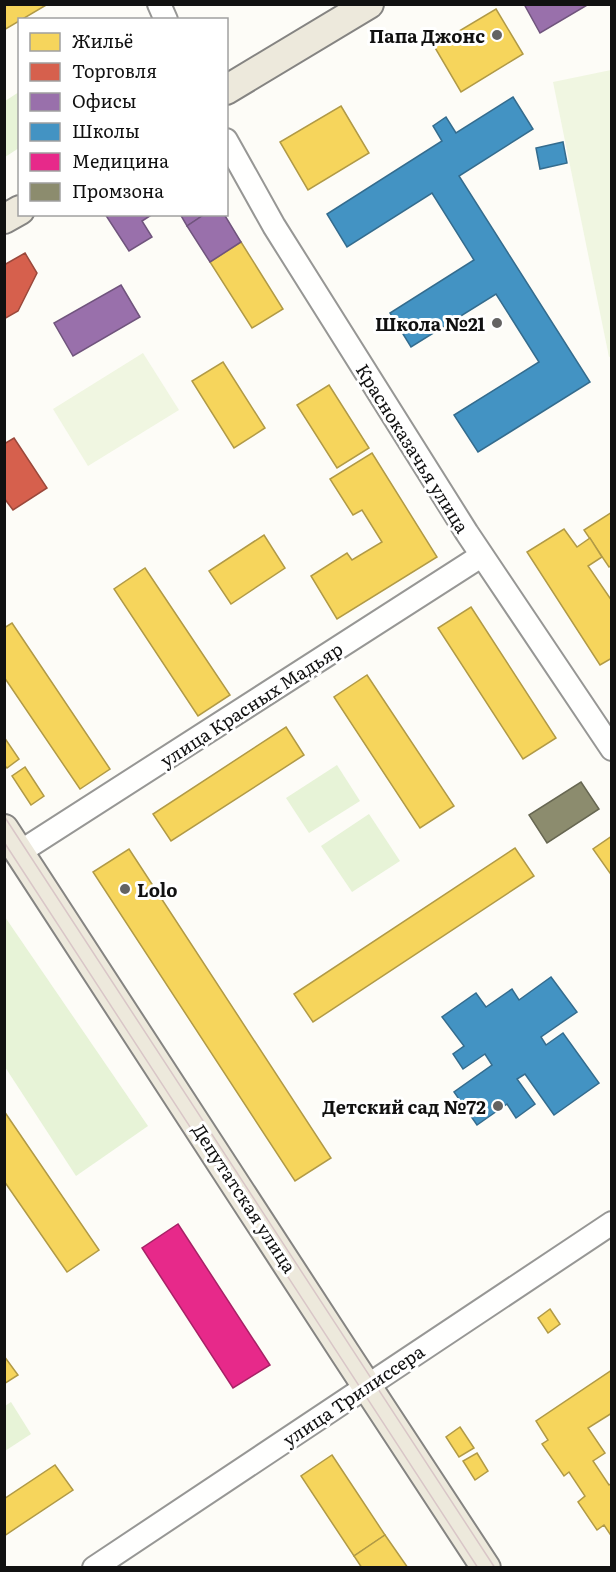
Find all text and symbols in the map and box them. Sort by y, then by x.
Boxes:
legend [18,18,228,216]
place label: Папа Джонс [369,22,485,49]
text: Жильё [72,27,133,54]
marker: Папа Джонс [490,28,504,42]
text: Торговля [72,57,157,84]
text: Офисы [72,87,136,114]
text: Школы [72,117,140,144]
text: Медицина [72,147,169,174]
text: Промзона [72,177,164,204]
place label: Школа №21 [375,310,486,337]
marker: Школа №21 [490,316,504,330]
street label: Красноказачья улица [350,358,476,538]
street label: улица Красных Мадьяр [154,635,348,773]
place label: Lolo [137,876,177,903]
marker: Lolo [118,882,132,896]
place label: Детский сад №72 [322,1093,486,1120]
marker: Детский сад №72 [491,1099,505,1113]
street label: Депутатская улица [186,1118,304,1278]
street label: улица Трилиссера [277,1337,430,1453]

